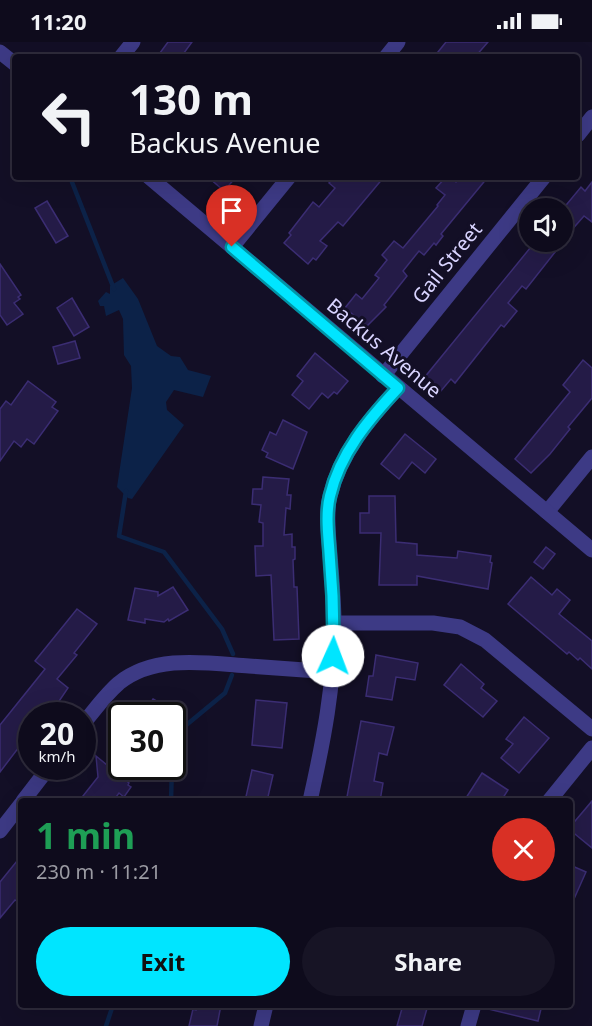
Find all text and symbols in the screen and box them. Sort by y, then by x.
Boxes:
text: 11:20 [30,6,87,36]
text: 130 m [129,70,253,127]
icon: left [30,78,108,156]
text: Backus Avenue [129,124,321,161]
pin [206,185,257,247]
icon: arrive [215,194,248,227]
map controls [519,198,573,252]
button: sound [519,198,573,252]
street label: Gail Street [406,216,488,309]
street label: Backus Avenue [321,292,447,404]
position arrow [301,624,365,688]
speed limit sign: 30 [108,702,186,780]
text: 20 [40,713,74,754]
text: km/h [39,746,75,766]
text: 1 min [36,811,135,860]
button: close [492,818,555,881]
text: 230 m · 11:21 [36,858,161,885]
button: Exit [36,927,290,996]
button: Share [302,927,555,996]

